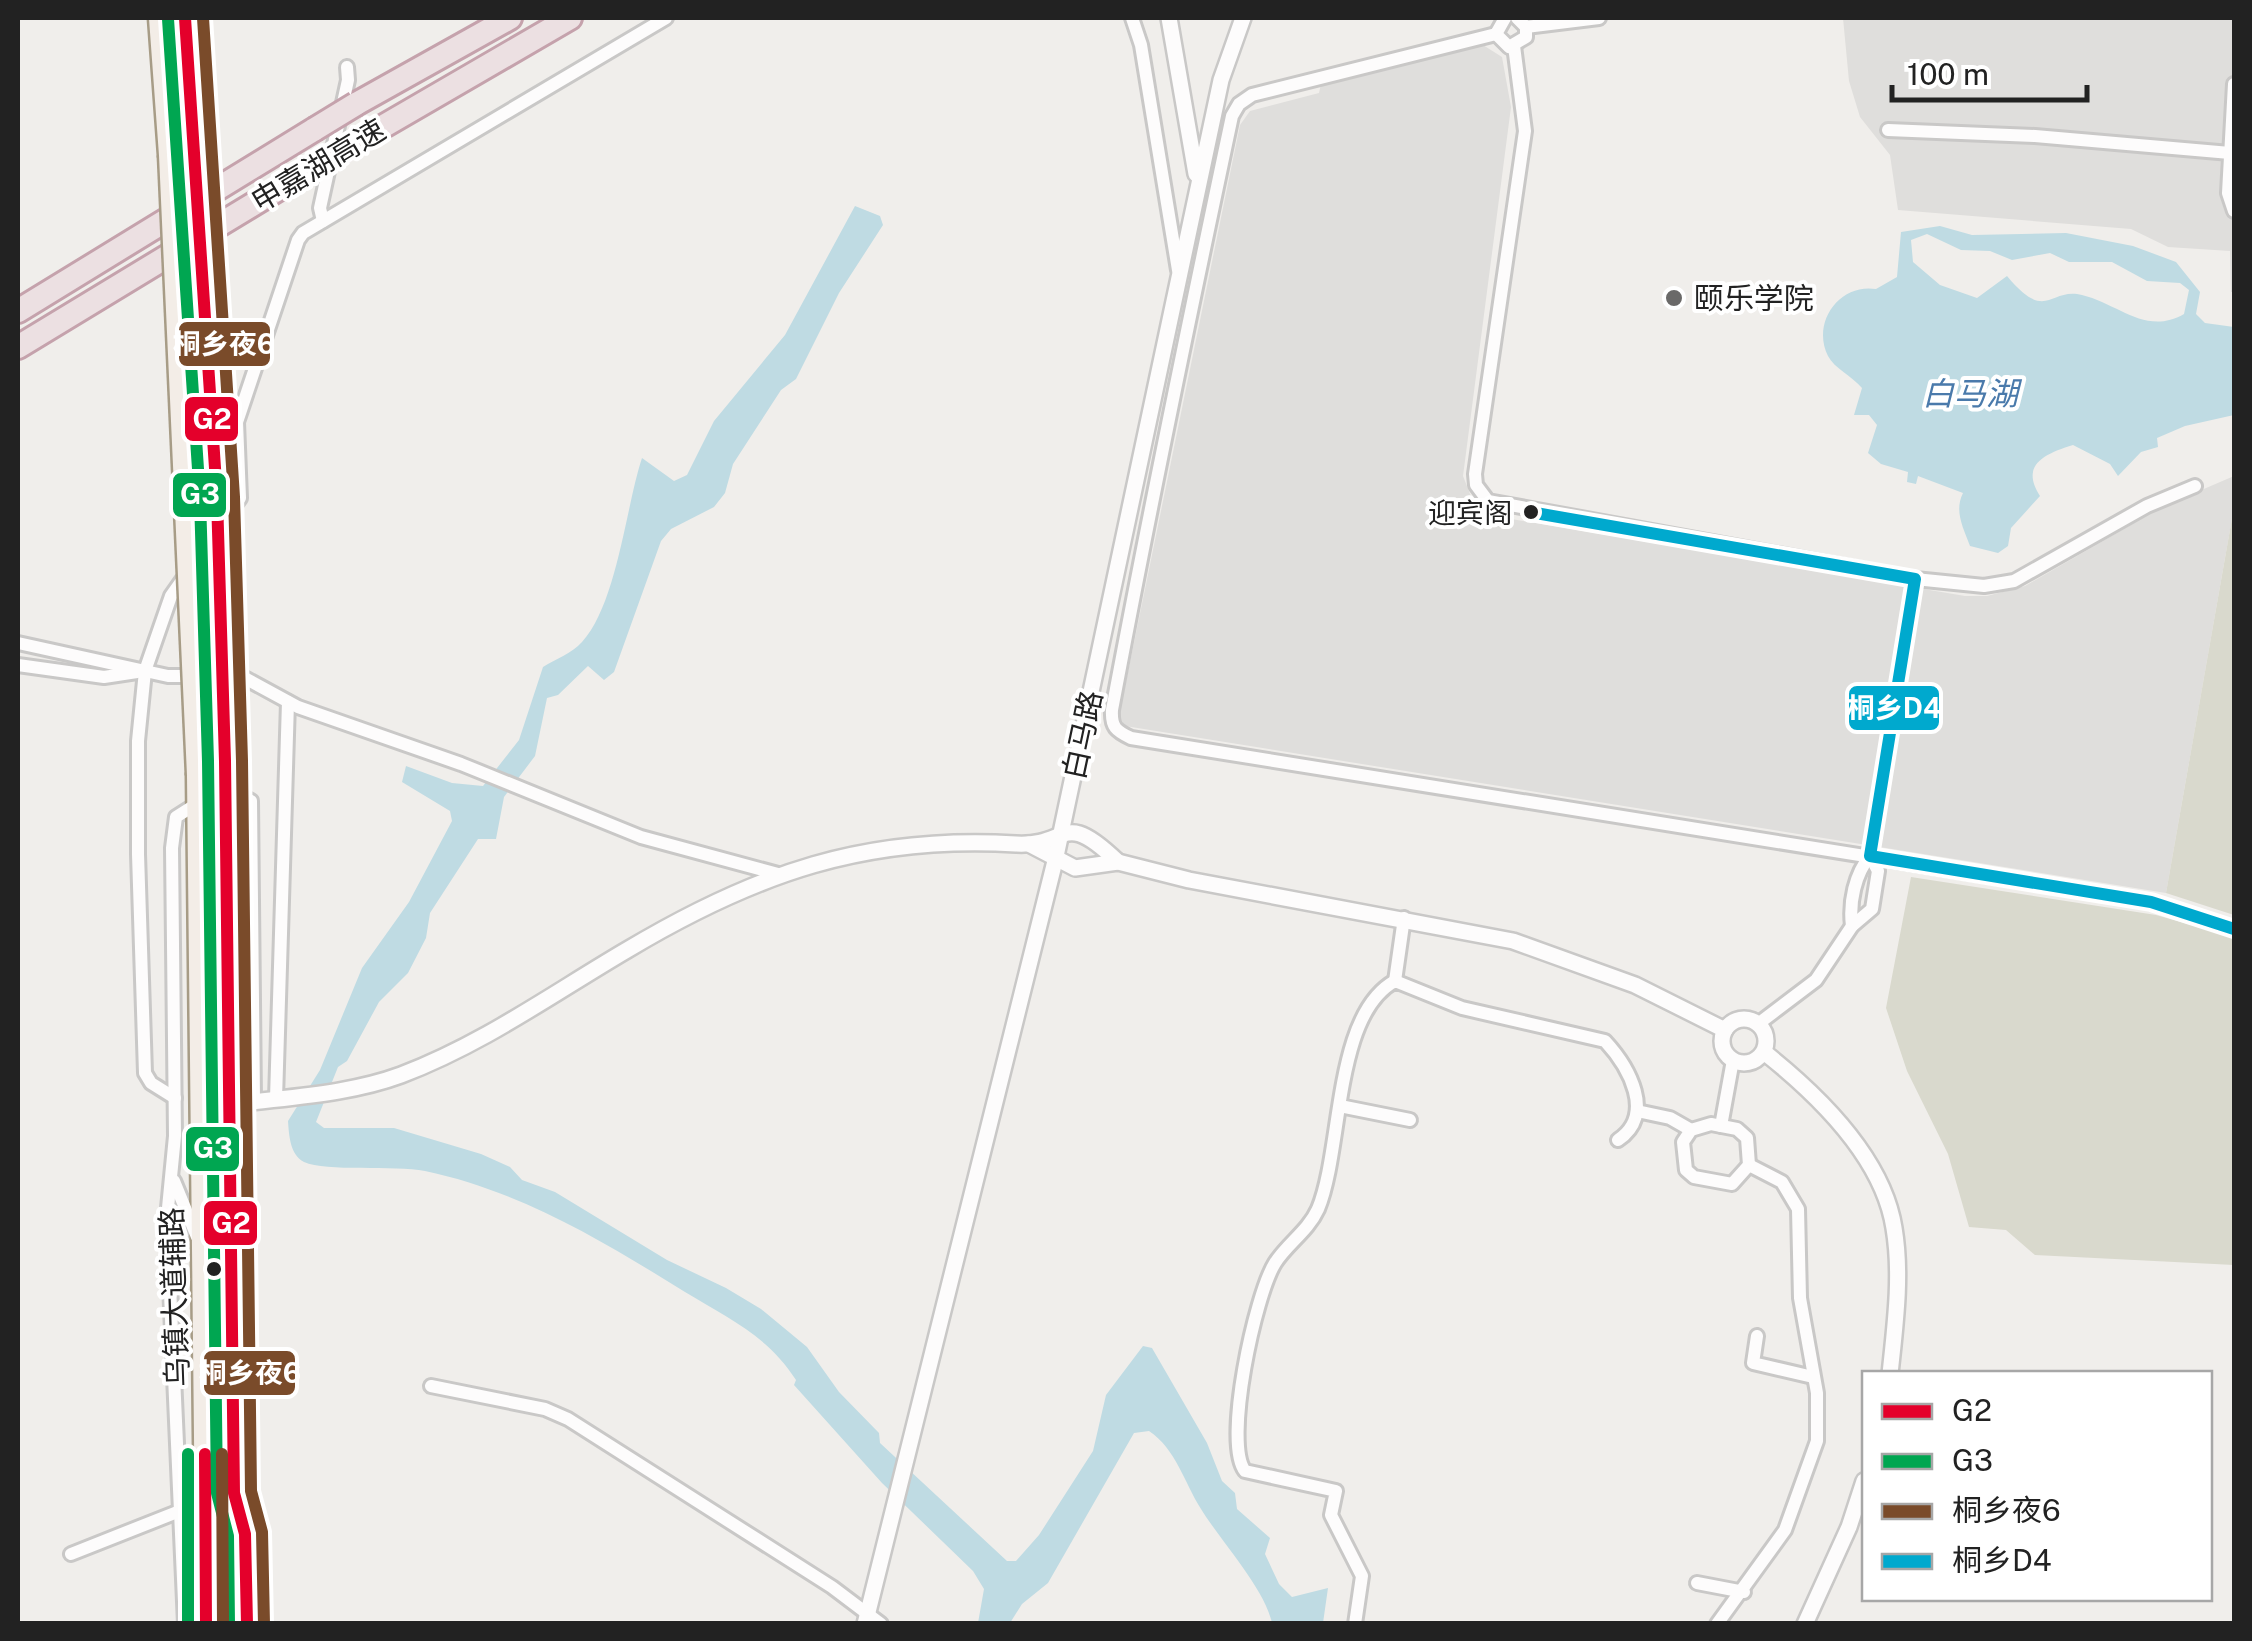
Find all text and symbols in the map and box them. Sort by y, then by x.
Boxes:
scale bar [1892,40,2087,102]
text: 100 m [1907,56,1989,92]
street label: 申嘉湖高速 [244,111,392,219]
place label: 颐乐学院 [1694,280,1814,316]
marker: 颐乐学院 [1663,287,1685,309]
line badge: 桐乡夜6 [177,320,272,368]
text: 桐乡夜6 [173,327,275,360]
water label: 白马湖 [1922,375,2023,412]
line badge: G2 [183,395,240,443]
text: G2 [192,402,232,435]
line badge: G3 [171,471,228,519]
text: G3 [180,477,220,510]
place label: 迎宾阁 [1428,496,1512,529]
marker: 迎宾阁 [1521,502,1541,522]
line badge: 桐乡D4 [1847,684,1941,732]
street label: 白马路 [1055,687,1109,783]
text: 桐乡D4 [1847,691,1941,724]
line badge: G3 [184,1125,241,1173]
text: G3 [193,1131,233,1164]
line badge: G2 [202,1199,259,1247]
street label: 乌镇大道辅路 [153,1206,195,1388]
text: G2 [211,1206,251,1239]
unlabelled marker [204,1259,224,1279]
line badge: 桐乡夜6 [202,1349,297,1397]
text: 桐乡夜6 [199,1356,301,1389]
legend [1862,1371,2212,1601]
text: G2 [1952,1392,1992,1428]
text: G3 [1952,1442,1993,1478]
text: 桐乡夜6 [1952,1492,2061,1528]
text: 桐乡D4 [1952,1542,2052,1578]

